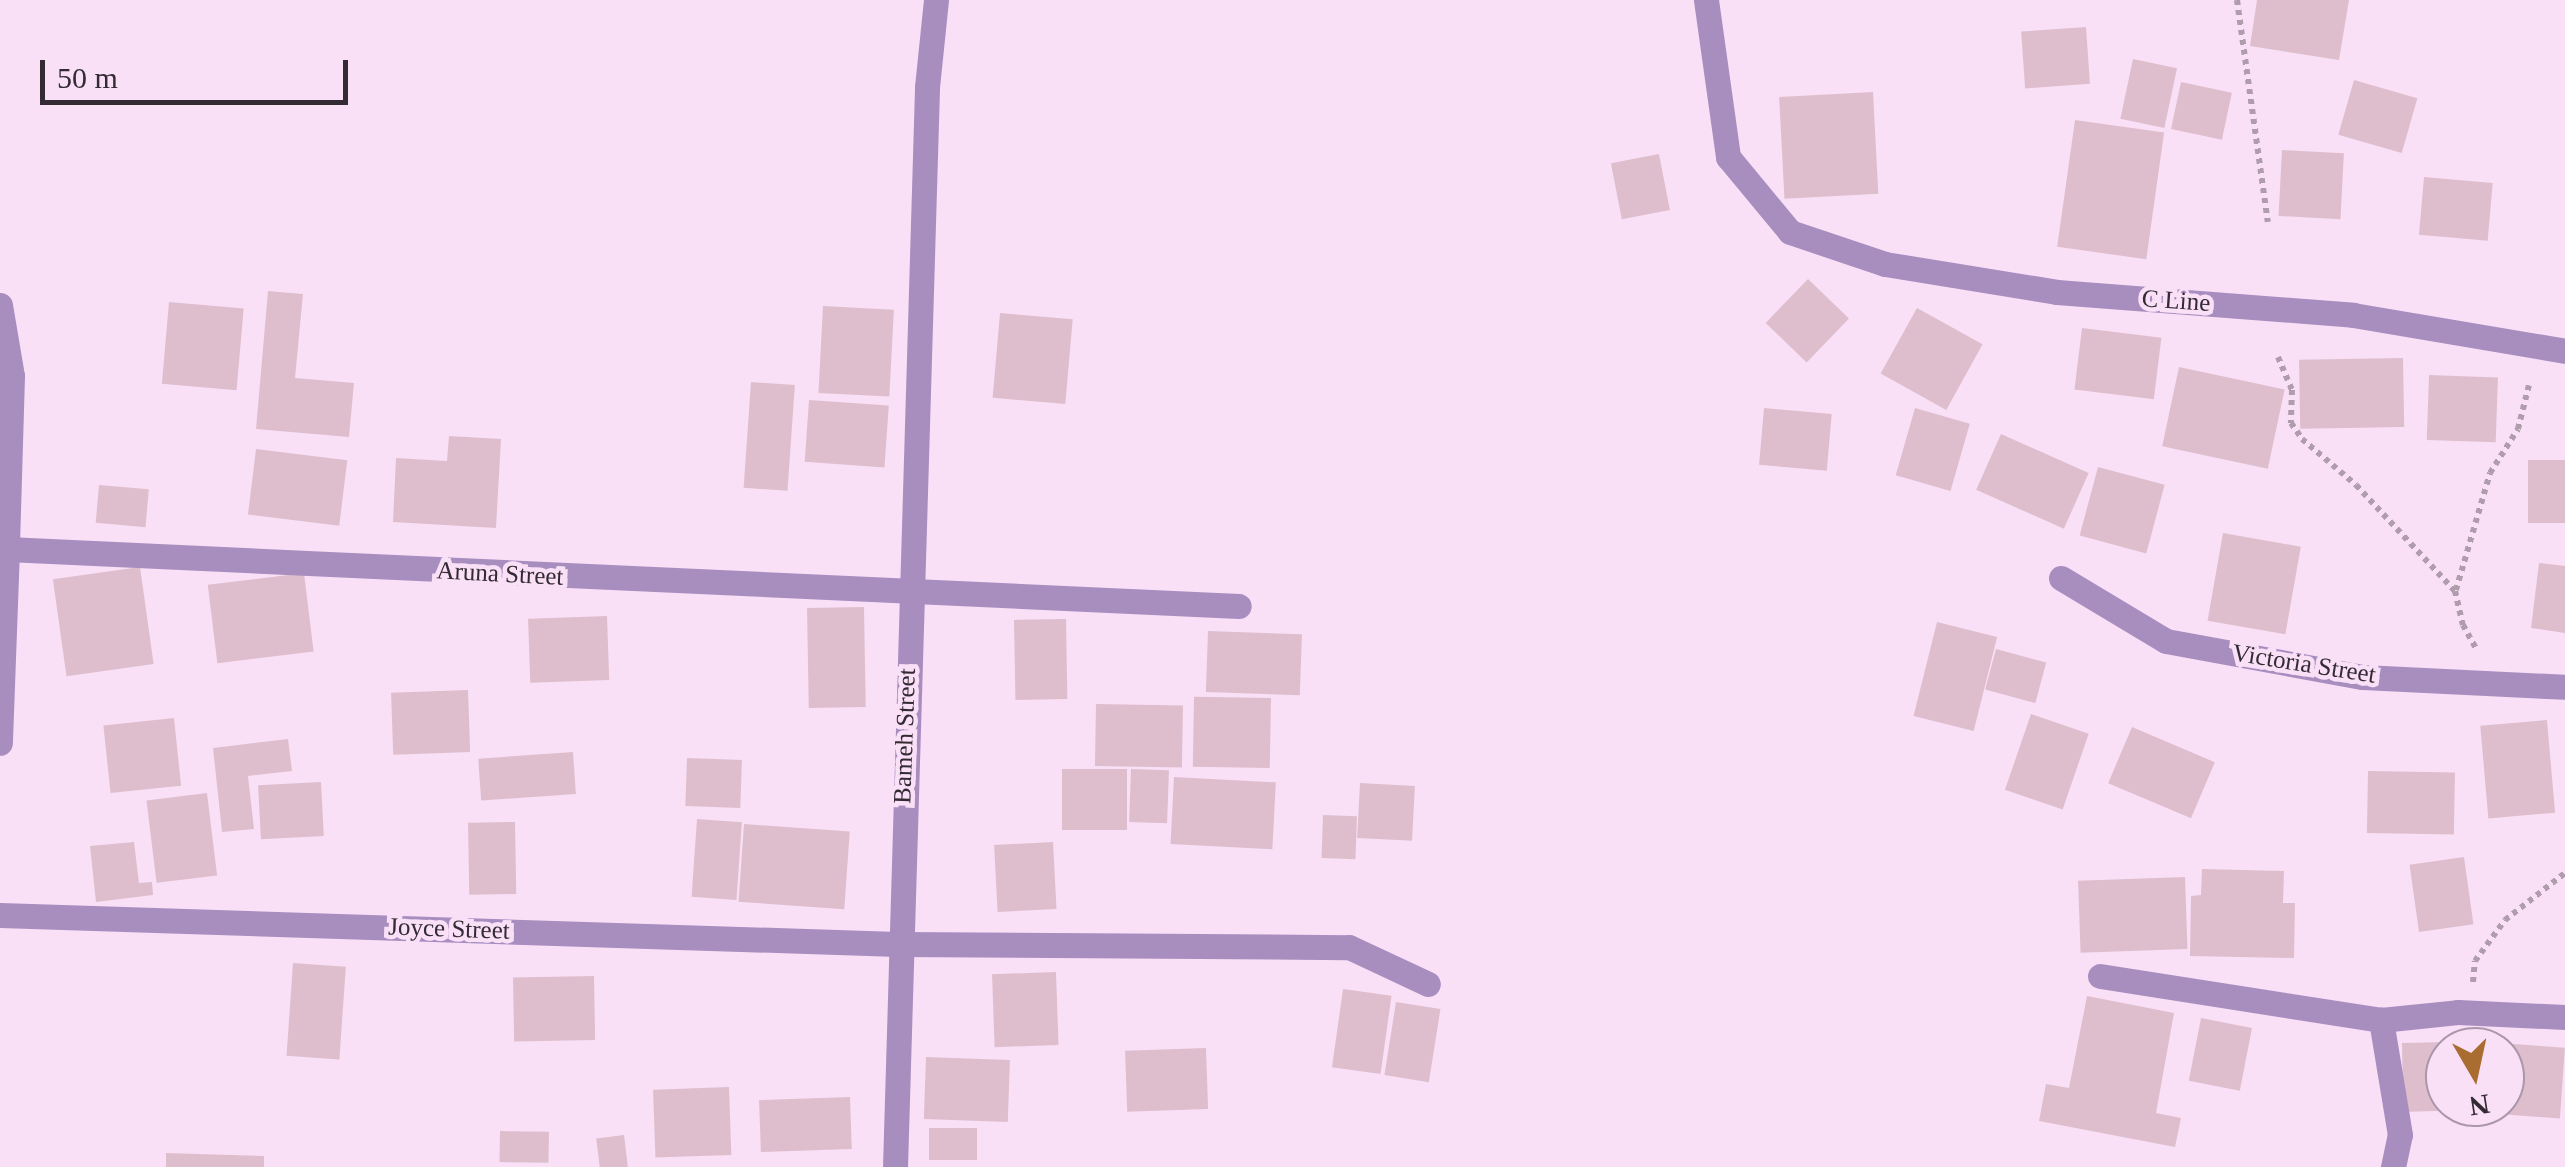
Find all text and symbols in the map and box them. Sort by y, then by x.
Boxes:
scale bar [45,40,352,102]
text: 50 m [57,61,118,94]
street label: C Line [2141,284,2211,318]
street label: Aruna Street [436,556,564,592]
street label: Victoria Street [2230,638,2378,690]
street label: Bameh Street [888,668,922,804]
street label: Joyce Street [388,912,510,946]
north arrow [2425,1027,2525,1127]
text: N [2467,1088,2492,1122]

